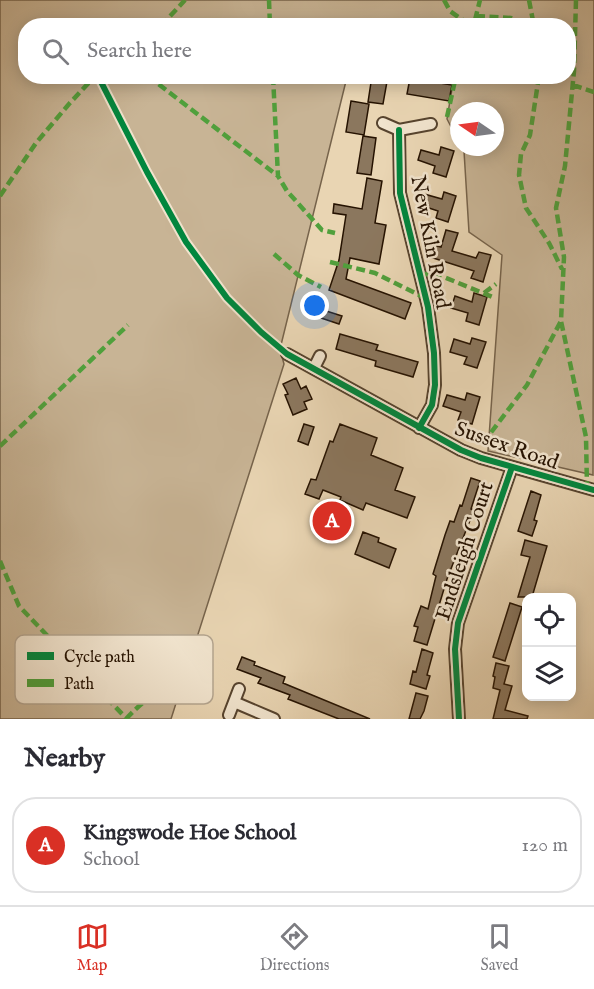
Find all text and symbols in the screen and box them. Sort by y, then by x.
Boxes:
search box [18,18,576,84]
icon: search [39,35,72,68]
text: Search here [87,37,192,65]
north arrow [450,102,504,156]
street label: New Kiln Road [403,173,456,312]
your location [300,291,329,320]
street label: Sussex Road [451,416,563,477]
street label: Endsleigh Court [430,479,501,624]
pin: A [312,498,352,544]
map controls [522,593,576,701]
button: locate [522,593,576,647]
legend [15,635,213,704]
button: layers [522,647,576,701]
text: Cycle path [64,648,135,668]
text: Path [64,675,95,695]
text: Nearby [24,742,105,775]
text: Kingswode Hoe School [83,819,296,847]
text: A [39,833,52,858]
text: 120 m [522,833,568,858]
text: School [83,847,139,872]
tab: Map [76,920,109,976]
tab: Directions [260,920,329,976]
tab: Saved [481,920,518,976]

